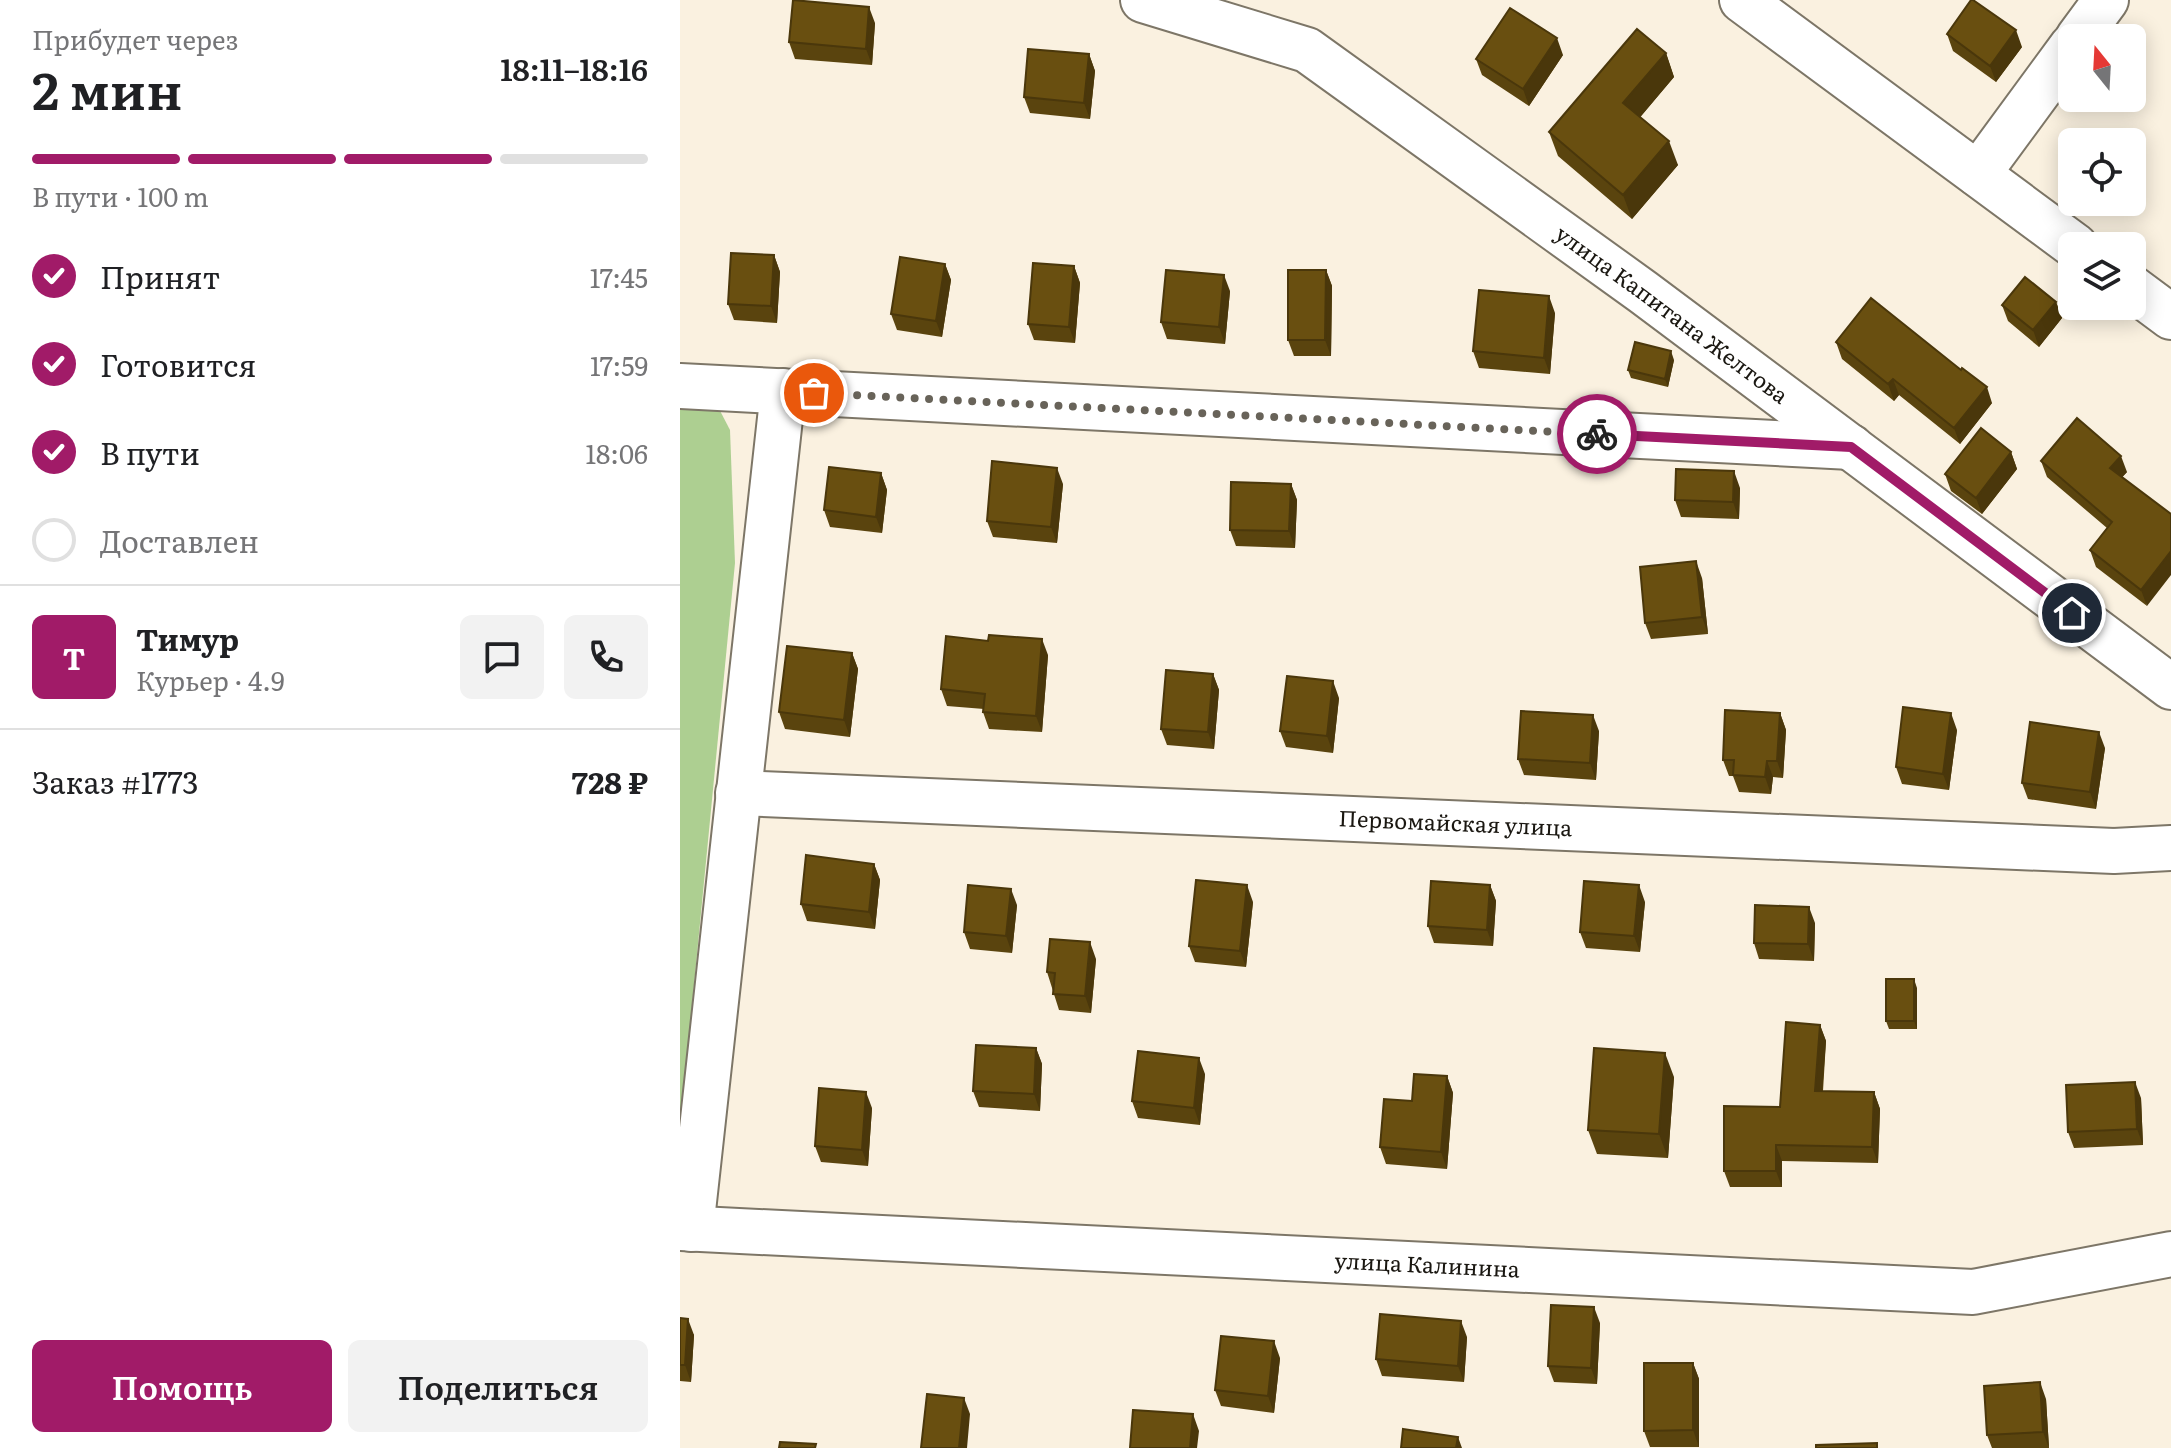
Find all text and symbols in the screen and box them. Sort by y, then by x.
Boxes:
text: Прибудет через [32,19,238,58]
north arrow [2058,24,2146,112]
map controls [2058,24,2146,320]
text: 18:11–18:16 [500,46,648,90]
text: 2 мин [32,49,182,126]
button: locate [2058,128,2146,216]
text: В пути · 100 m [32,176,209,215]
street label: улица Капитана Желтова [1549,216,1796,411]
button: layers [2058,232,2146,320]
icon: check [32,254,76,298]
text: Принят [100,254,220,298]
text: 17:45 [590,257,648,296]
icon: check [32,342,76,386]
text: Готовится [100,342,256,386]
text: 17:59 [590,345,648,384]
pin [780,359,848,427]
icon: bag [792,371,836,415]
courier [1557,394,1637,474]
icon: bike [1575,412,1619,456]
icon: check [32,430,76,474]
text: В пути [100,430,200,474]
text: 18:06 [585,433,648,472]
text: Доставлен [100,518,259,562]
pin [2038,579,2106,647]
icon: home [2050,591,2094,635]
button: chat [460,615,544,699]
button: phone [564,615,648,699]
text: Тимур [136,616,239,660]
text: Т [63,635,85,679]
text: Курьер · 4.9 [136,660,285,699]
text: Заказ #1773 [32,759,199,803]
text: 728 ₽ [572,759,648,803]
street label: Первомайская улица [1338,800,1573,843]
street label: улица Калинина [1334,1242,1521,1285]
button: Помощь [32,1340,332,1432]
button: Поделиться [348,1340,648,1432]

